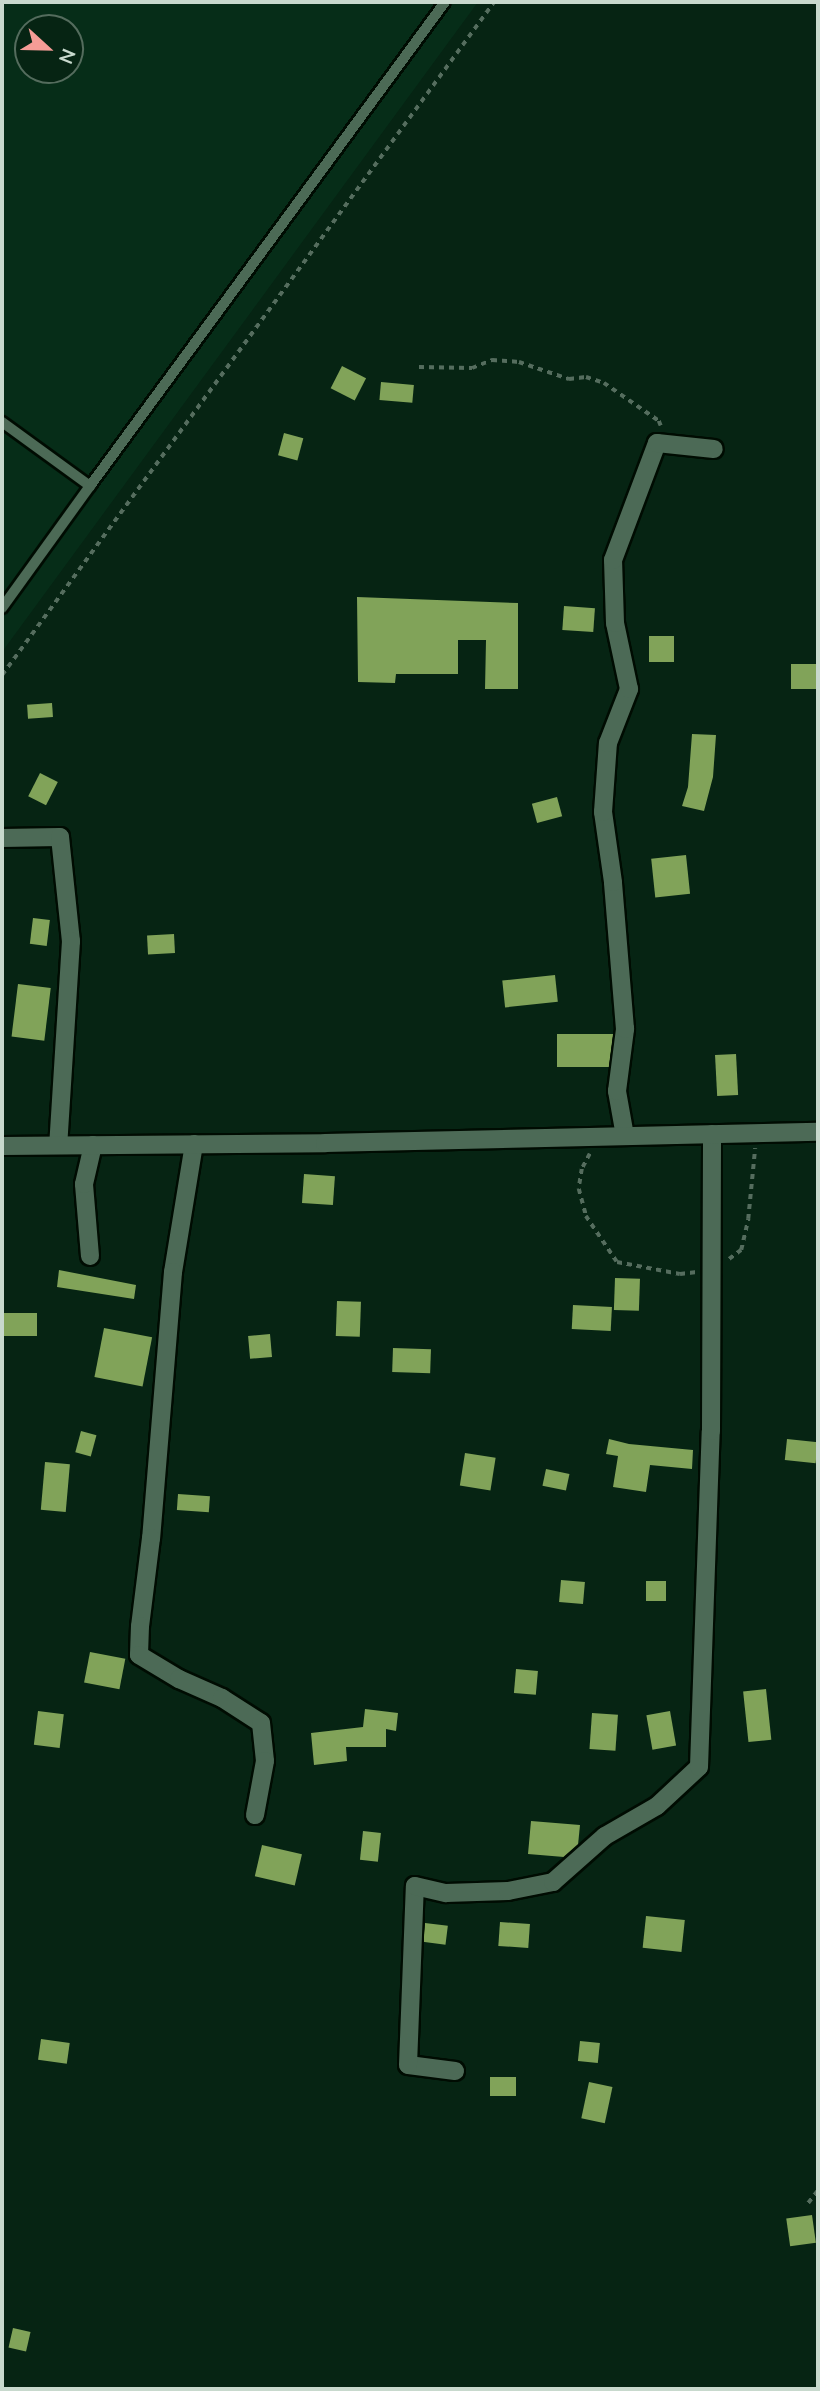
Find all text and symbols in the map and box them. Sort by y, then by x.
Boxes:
north arrow [14,14,84,84]
text: N [52,45,81,68]

